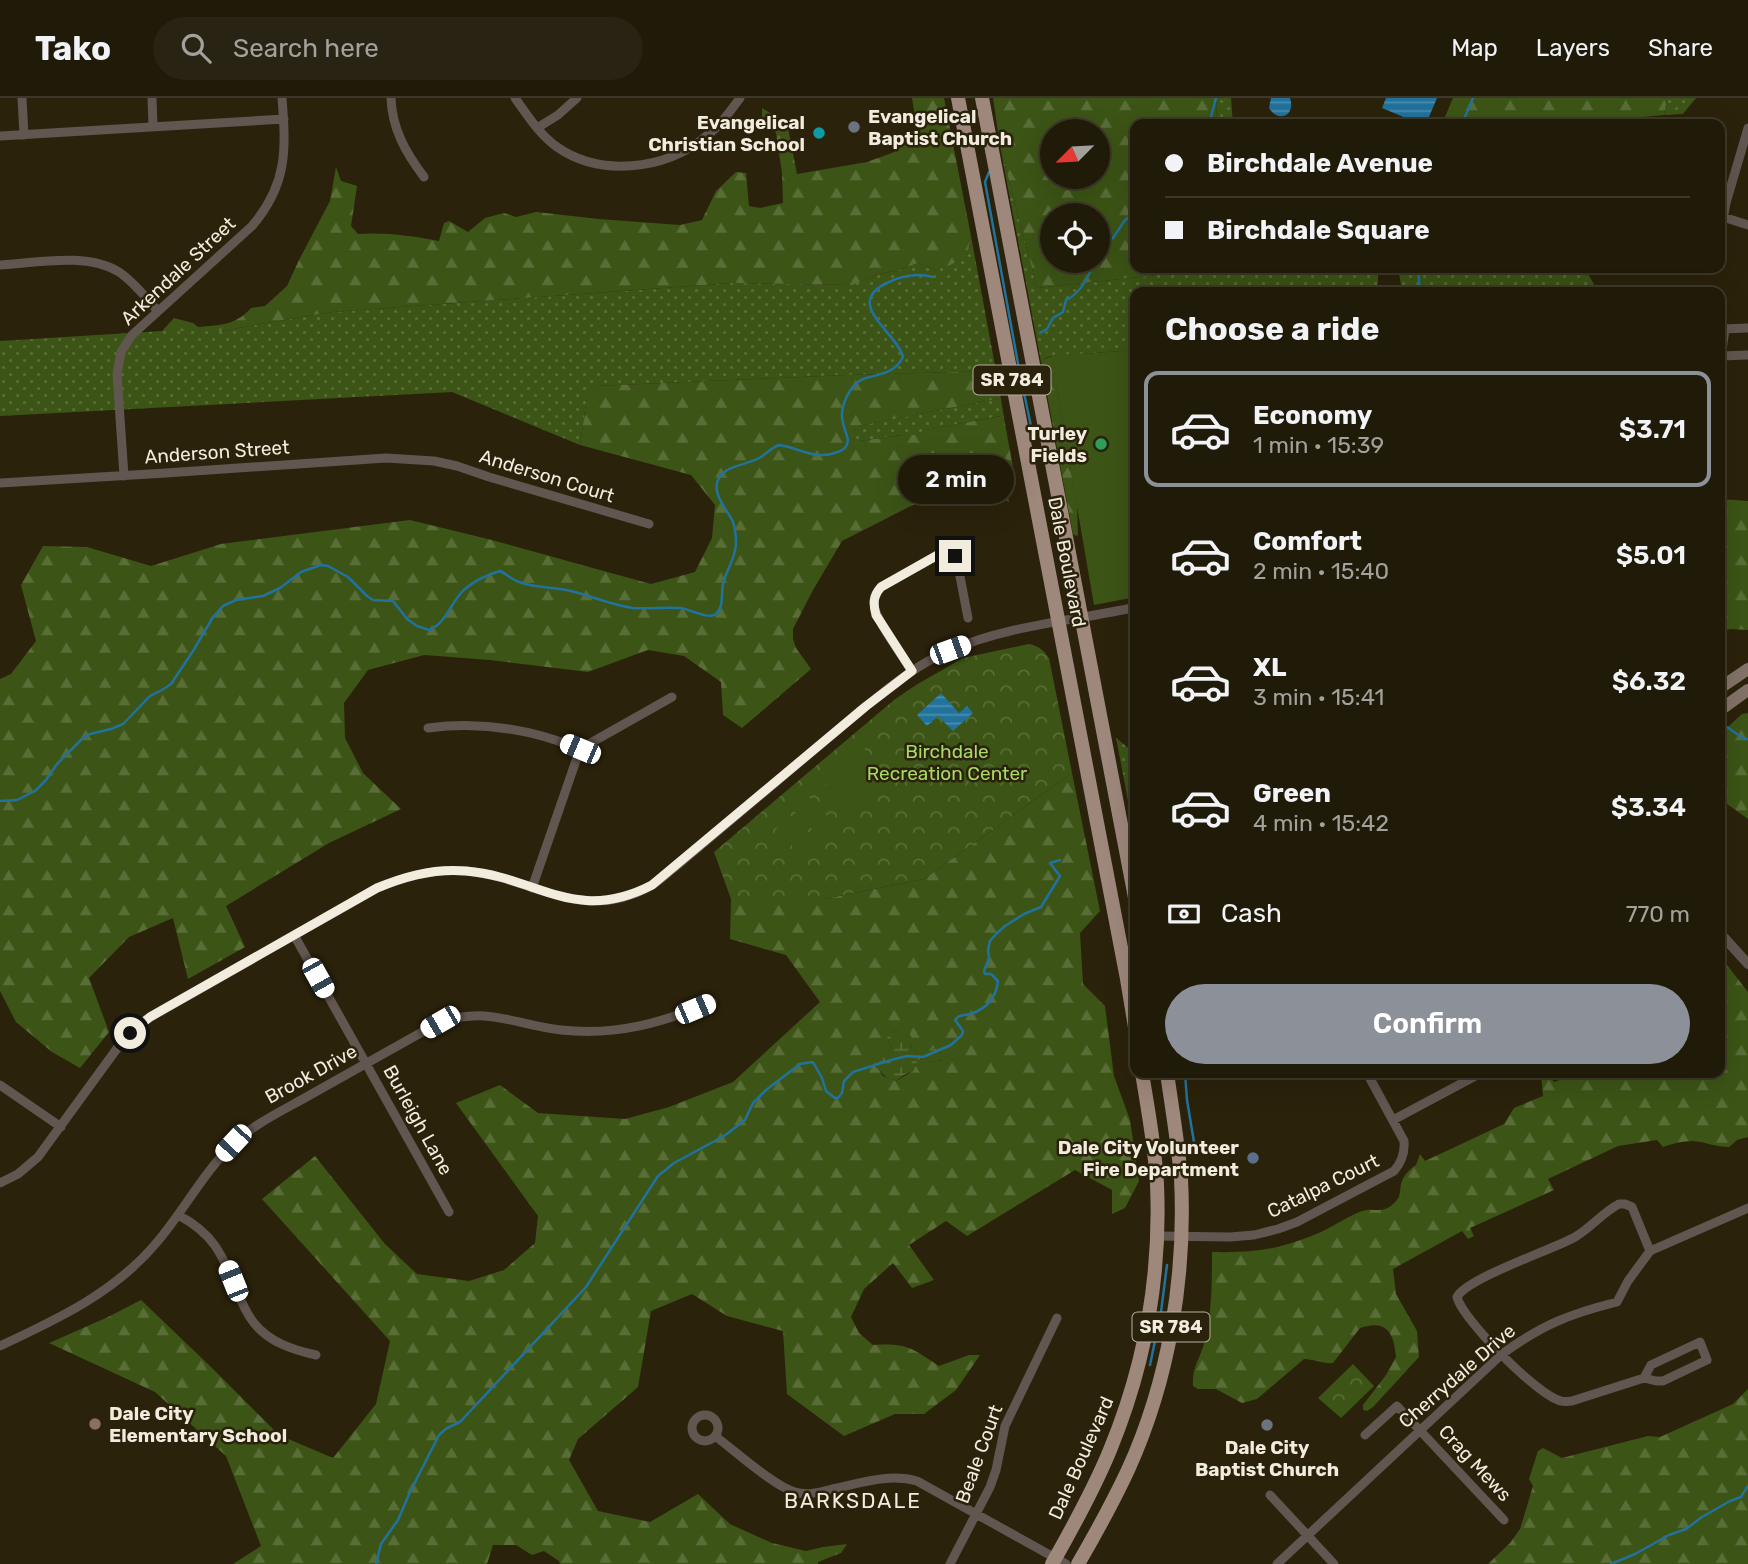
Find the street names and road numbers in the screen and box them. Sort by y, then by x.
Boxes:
street label: Arkendale Street [116,212,240,330]
road number: SR 784 [974,366,1050,394]
street label: Anderson Street [144,435,291,469]
street label: Anderson Court [477,445,618,508]
street label: Dale Boulevard [1043,495,1091,629]
street label: Brook Drive [261,1039,361,1109]
street label: Burleigh Lane [378,1061,458,1179]
street label: Catalpa Court [1263,1149,1383,1223]
road number: SR 784 [1132,1312,1210,1342]
street label: Cherrydale Drive [1394,1319,1520,1433]
street label: Dale Boulevard [1044,1393,1118,1523]
street label: Beale Court [951,1401,1008,1507]
street label: Crag Mews [1434,1420,1516,1506]

